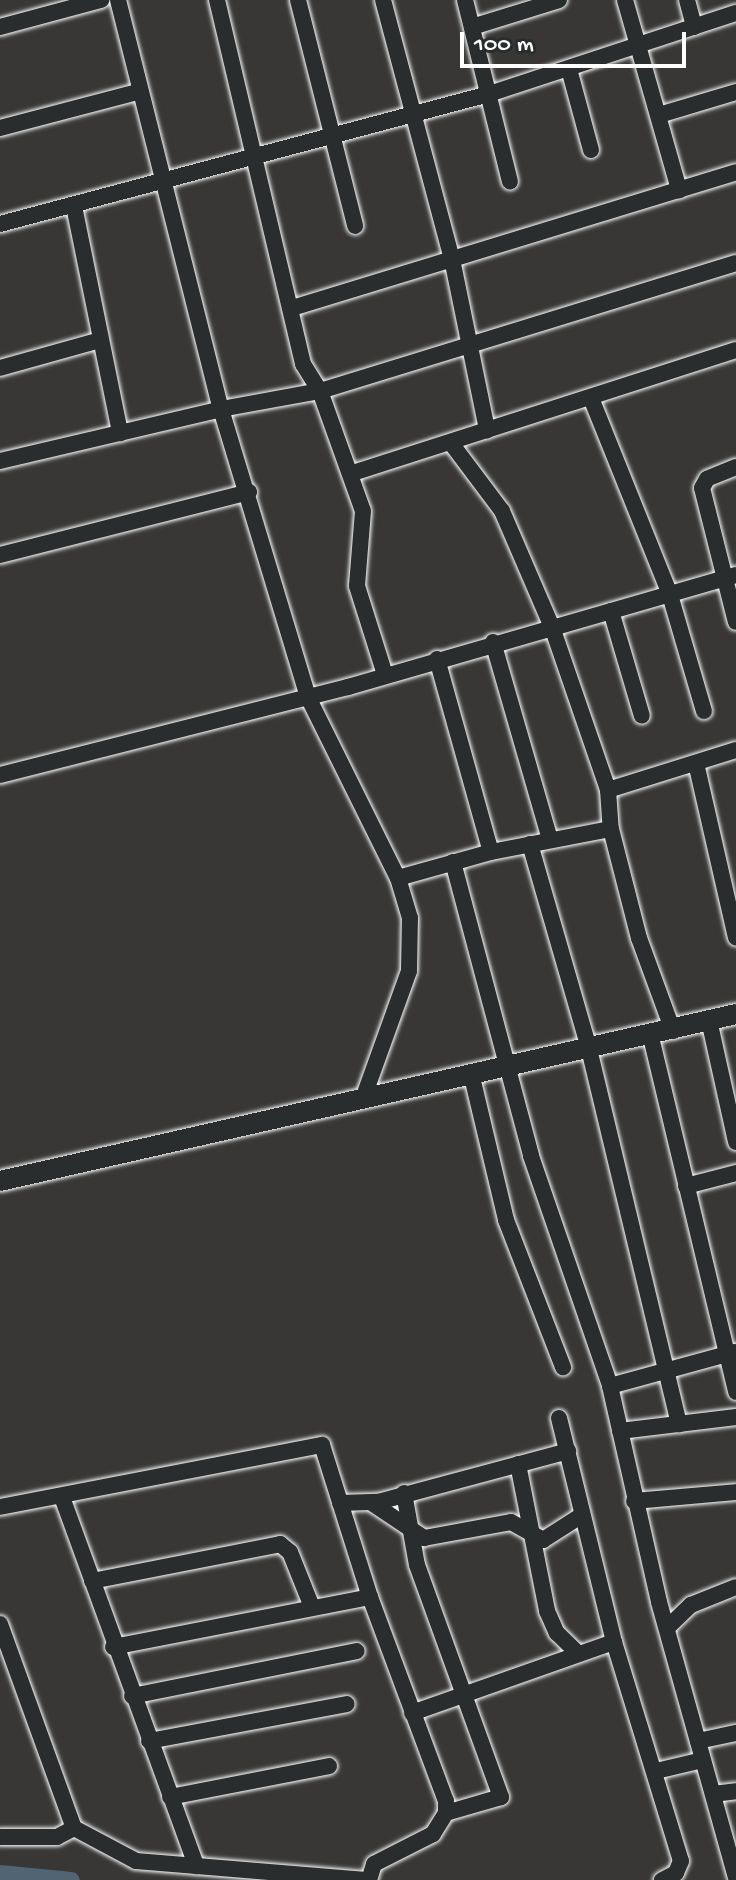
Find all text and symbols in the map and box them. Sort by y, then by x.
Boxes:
scale bar [464,16,690,66]
text: 100 m [474,31,534,60]

